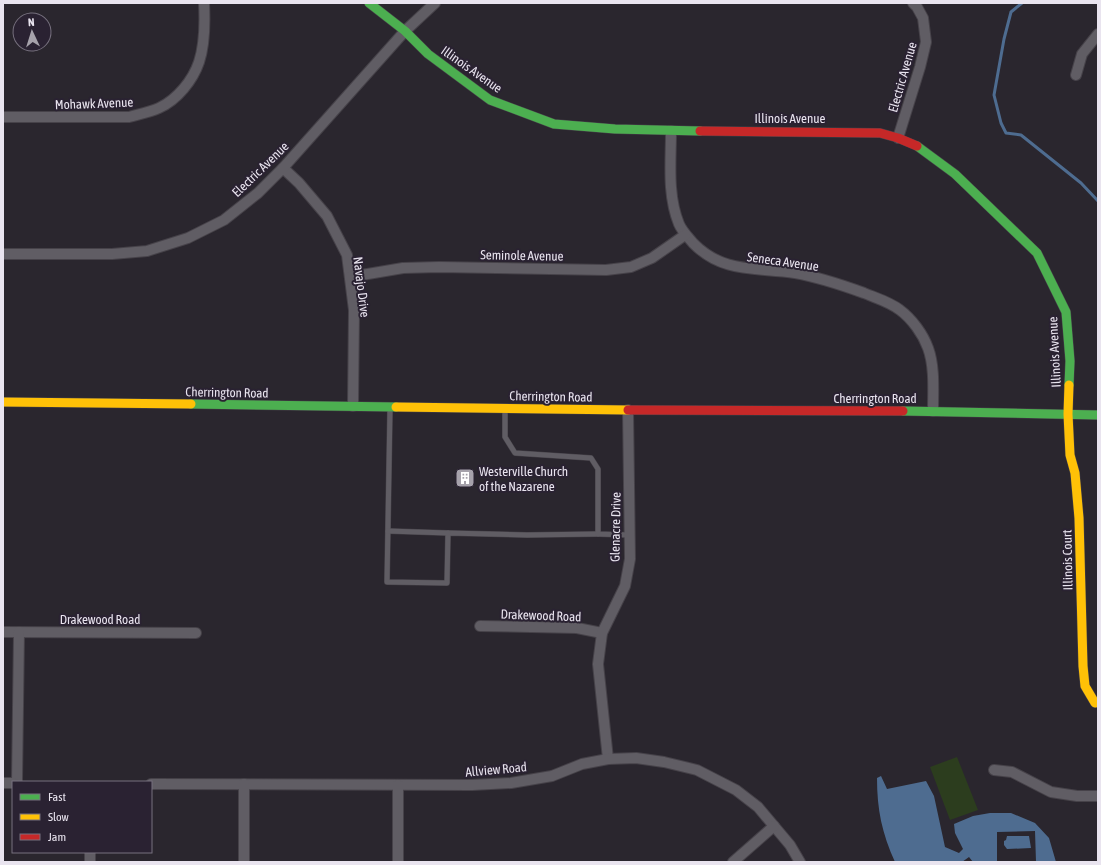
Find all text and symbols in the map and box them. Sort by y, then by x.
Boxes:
north arrow [12,12,52,52]
text: N [28,16,35,28]
street label: Electric Avenue [885,40,920,114]
street label: Illinois Avenue [438,43,505,96]
street label: Mohawk Avenue [55,95,134,112]
street label: Illinois Avenue [755,111,826,126]
street label: Electric Avenue [229,139,292,200]
street label: Seminole Avenue [480,247,564,264]
street label: Seneca Avenue [746,249,820,274]
street label: Navajo Drive [350,256,373,318]
street label: Illinois Avenue [1045,316,1064,388]
street label: Cherrington Road [185,384,269,401]
street label: Cherrington Road [509,388,593,405]
street label: Cherrington Road [833,391,917,406]
place label: Westerville Church of the Nazarene [479,464,568,494]
building icon: Westerville Church of the Nazarene [454,467,476,489]
street label: Glenacre Drive [607,492,624,562]
street label: Illinois Court [1059,529,1076,590]
street label: Drakewood Road [500,607,582,624]
street label: Drakewood Road [60,612,140,627]
street label: Allview Road [465,759,527,780]
legend [12,781,152,853]
text: Fast [48,790,66,804]
text: Slow [48,810,69,824]
text: Jam [48,830,66,844]

